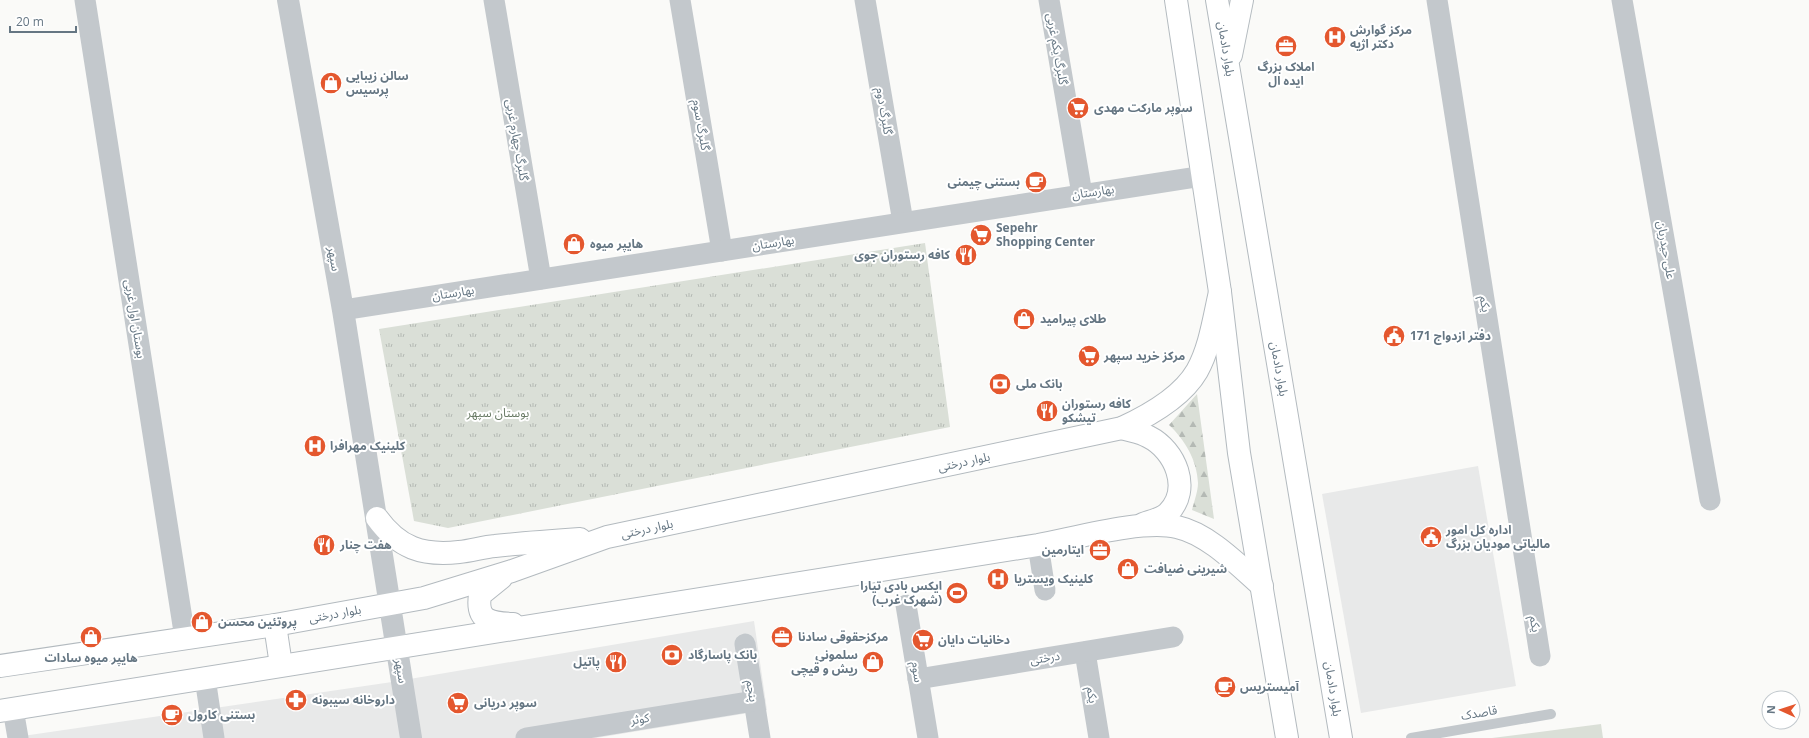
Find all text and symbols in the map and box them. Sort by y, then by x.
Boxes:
scale bar [10,8,76,34]
street label: گلبرگ یکم غربی [1042,12,1072,87]
text: 20 m [16,13,44,30]
street label: بلوار دادمان [1214,20,1239,78]
place label: مرکز گوارش دکتر اژیه [1350,21,1412,52]
hospital icon: مرکز گوارش دکتر اژیه [1322,24,1348,50]
office icon: املاک بزرگ ایده ال [1273,33,1299,59]
place label: املاک بزرگ ایده ال [1258,58,1315,89]
place label: سالن زیبایی پرسیس [346,67,409,99]
shop icon: سالن زیبایی پرسیس [318,70,344,96]
street label: گلبرگ دوم [871,86,897,137]
supermarket icon: سوپر مارکت مهدی [1065,95,1091,121]
street label: گلبرگ چهارم غربی [501,98,533,183]
street label: گلبرگ سوم [688,98,715,153]
place label: سوپر مارکت مهدی [1094,99,1193,117]
cafe icon: بستنی چیمنی [1023,169,1049,195]
place label: بستنی چیمنی [948,173,1020,191]
street label: بهارستان [1071,180,1115,203]
place label: Sepehr Shopping Center [996,219,1095,250]
street label: علی حیدریان [1653,219,1680,280]
supermarket icon: Sepehr Shopping Center [968,222,994,248]
shop icon: هايپر ميوه [561,231,587,257]
street label: بهارستان [751,231,795,254]
place label: هايپر ميوه [590,235,643,253]
restaurant icon: کافه رستوران جوی [953,242,979,268]
street label: سپهر [324,244,345,273]
place label: کافه رستوران جوی [854,246,951,263]
street label: بوستان اول غربی [121,278,150,360]
street label: بهارستان [431,281,475,304]
street label: یکم [1475,294,1495,314]
shop icon: طلای پیرامید [1011,306,1037,332]
place label: طلای پیرامید [1040,310,1106,328]
public building icon: دفتر ازدواج 171 [1381,323,1407,349]
place label: دفتر ازدواج 171 [1410,327,1491,345]
street label: بلوار دادمان [1266,340,1293,398]
supermarket icon: مرکز خرید سپهر [1076,343,1102,369]
place label: مرکز خرید سپهر [1103,347,1185,365]
bank icon: بانک ملی [987,371,1013,397]
place label: بانک ملی [1016,375,1063,392]
place label: کافه رستوران تیشکو [1062,395,1132,426]
restaurant icon: کافه رستوران تیشکو [1034,398,1060,424]
park label: بوستان سپهر [466,404,529,421]
hospital icon: کلینیک مهرافرا [302,433,328,459]
place label: کلینیک مهرافرا [330,437,406,454]
street label: بلوار درختی [936,448,992,475]
street label: بلوار درختی [619,515,675,542]
place label: اداره کل امور مالیاتی مودیان بزرگ [1445,521,1550,552]
public building icon: اداره کل امور مالیاتی مودیان بزرگ [1418,524,1444,550]
restaurant icon: هفت چنار [311,532,337,558]
place label: هفت چنار [339,536,392,554]
office icon: ایتارمین [1087,537,1113,563]
place label: ایتارمین [1042,541,1084,558]
shop icon: شیرینی ضیافت [1115,556,1141,582]
place label: شیرینی ضیافت [1144,560,1227,577]
hospital icon: کلینیک ویستریا [985,566,1011,592]
place label: کلینیک ویستریا [1014,570,1094,587]
place label: ایکس بادی تیارا (شهرک غرب) [860,577,942,608]
sports icon: ایکس بادی تیارا (شهرک غرب) [944,580,970,606]
street label: بلوار درختی [307,601,362,626]
shop icon: پروتئین محسن [189,609,215,635]
place label: پروتئین محسن [218,613,297,631]
street label: یکم [1525,614,1545,634]
shop icon: هایپر میوه سادات [78,624,104,650]
office icon: مرکزحقوقی سادنا [769,624,795,650]
supermarket icon: دخانیات دایان [910,627,936,653]
place label: مرکزحقوقی سادنا [798,628,888,645]
place label: دخانیات دایان [938,631,1010,648]
bank icon: بانک پاسارگاد [659,642,685,668]
place label: بانک پاسارگاد [688,646,757,664]
place label: سلمونی ریش و قیچی [791,646,858,678]
street label: درختی [1029,647,1061,668]
place label: هایپر میوه سادات [44,649,138,667]
restaurant icon: پاتیل [603,649,629,675]
shop icon: سلمونی ریش و قیچی [860,649,886,675]
place label: پاتیل [573,653,600,671]
street label: سپهر [391,656,412,684]
street label: سوم [906,660,928,684]
street label: بلوار دادمان [1321,660,1346,718]
cafe icon: آمیستریس [1212,674,1238,700]
place label: آمیستریس [1240,678,1300,695]
street label: پنجم [741,679,763,703]
street label: یکم [1082,685,1102,705]
pharmacy icon: داروخانه سیبونه [283,687,309,713]
supermarket icon: سوپر دریانی [445,690,471,716]
north arrow [1761,690,1801,730]
place label: داروخانه سیبونه [312,691,395,708]
place label: سوپر دریانی [474,694,537,712]
street label: قاصدک [1459,701,1498,724]
cafe icon: بستنی کارول [159,702,185,728]
text: N [1763,705,1778,714]
place label: بستنی کارول [188,706,256,723]
street label: کوثر [628,708,652,729]

